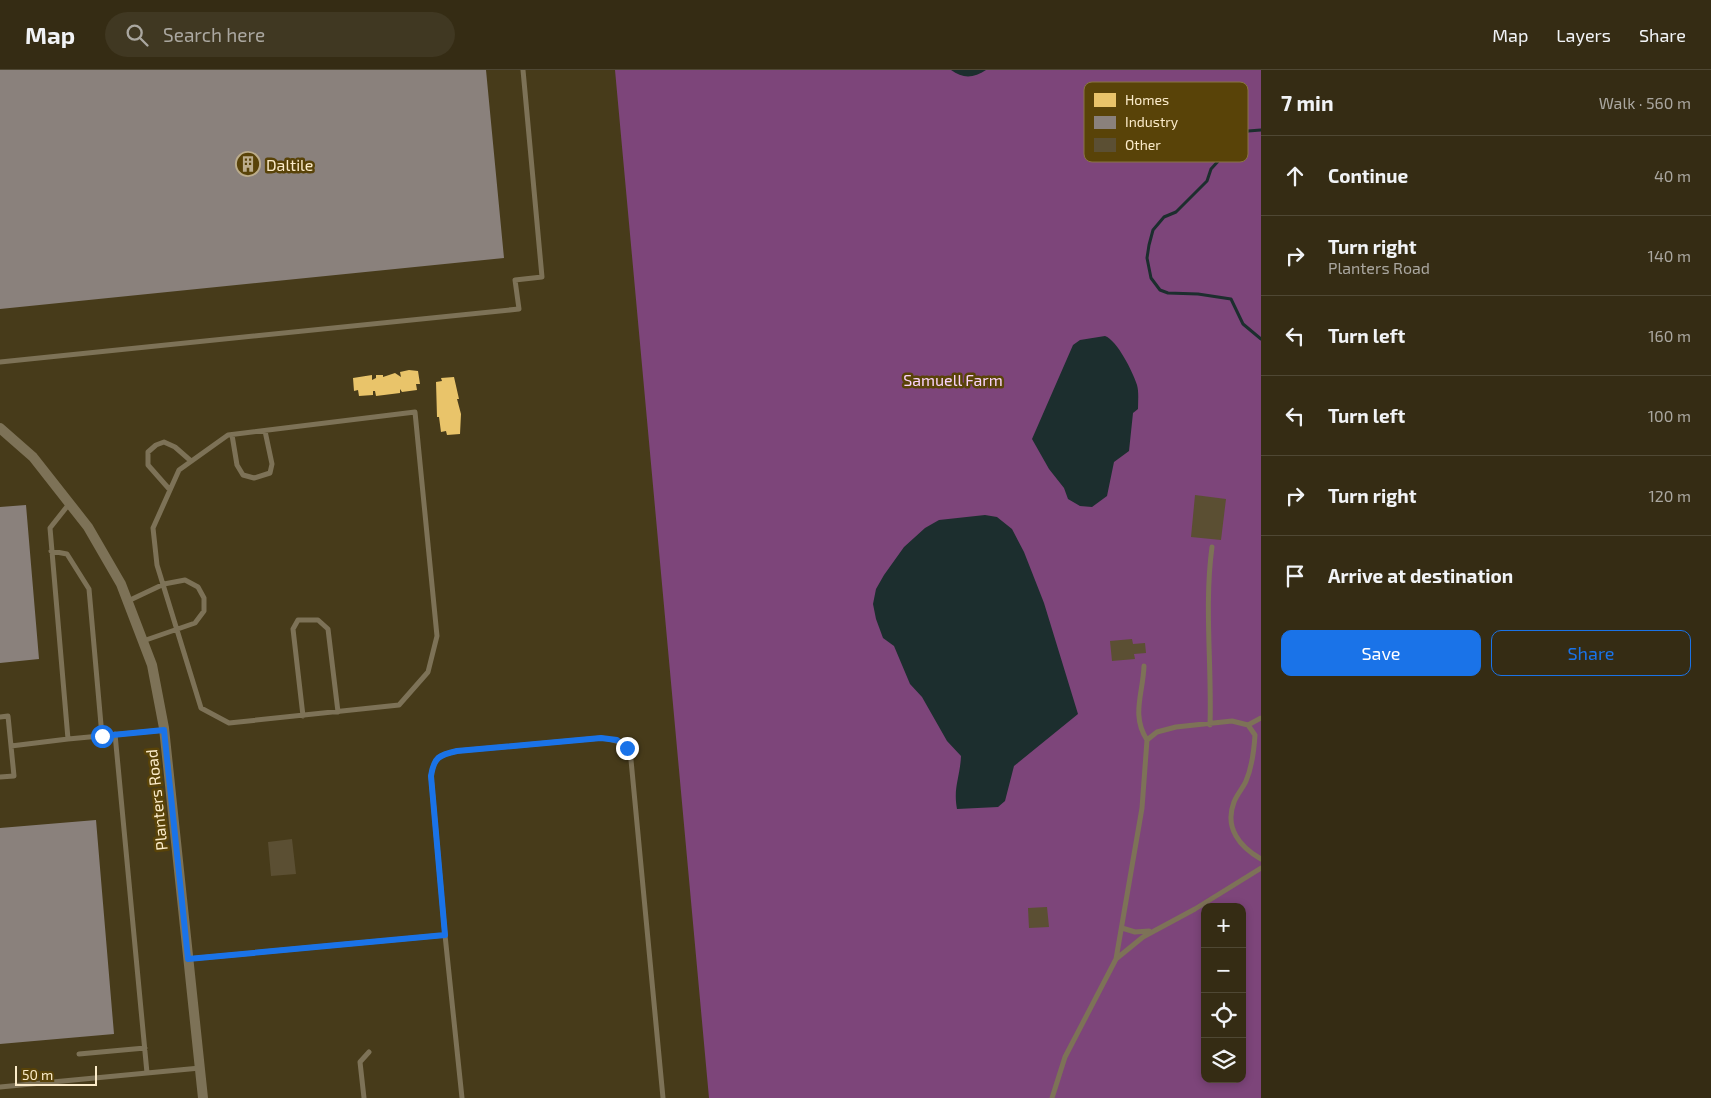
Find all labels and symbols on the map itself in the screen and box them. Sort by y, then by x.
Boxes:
legend [1084,82,1248,162]
text: Homes [1125,91,1169,108]
text: Industry [1125,113,1179,130]
text: Other [1125,136,1161,153]
building icon: Daltile [235,151,261,177]
place label: Daltile [266,155,313,174]
park label: Samuell Farm [903,370,1003,389]
route start [91,725,114,748]
route end [616,737,639,760]
street label: Planters Road [141,748,171,852]
scale bar [15,1063,98,1086]

